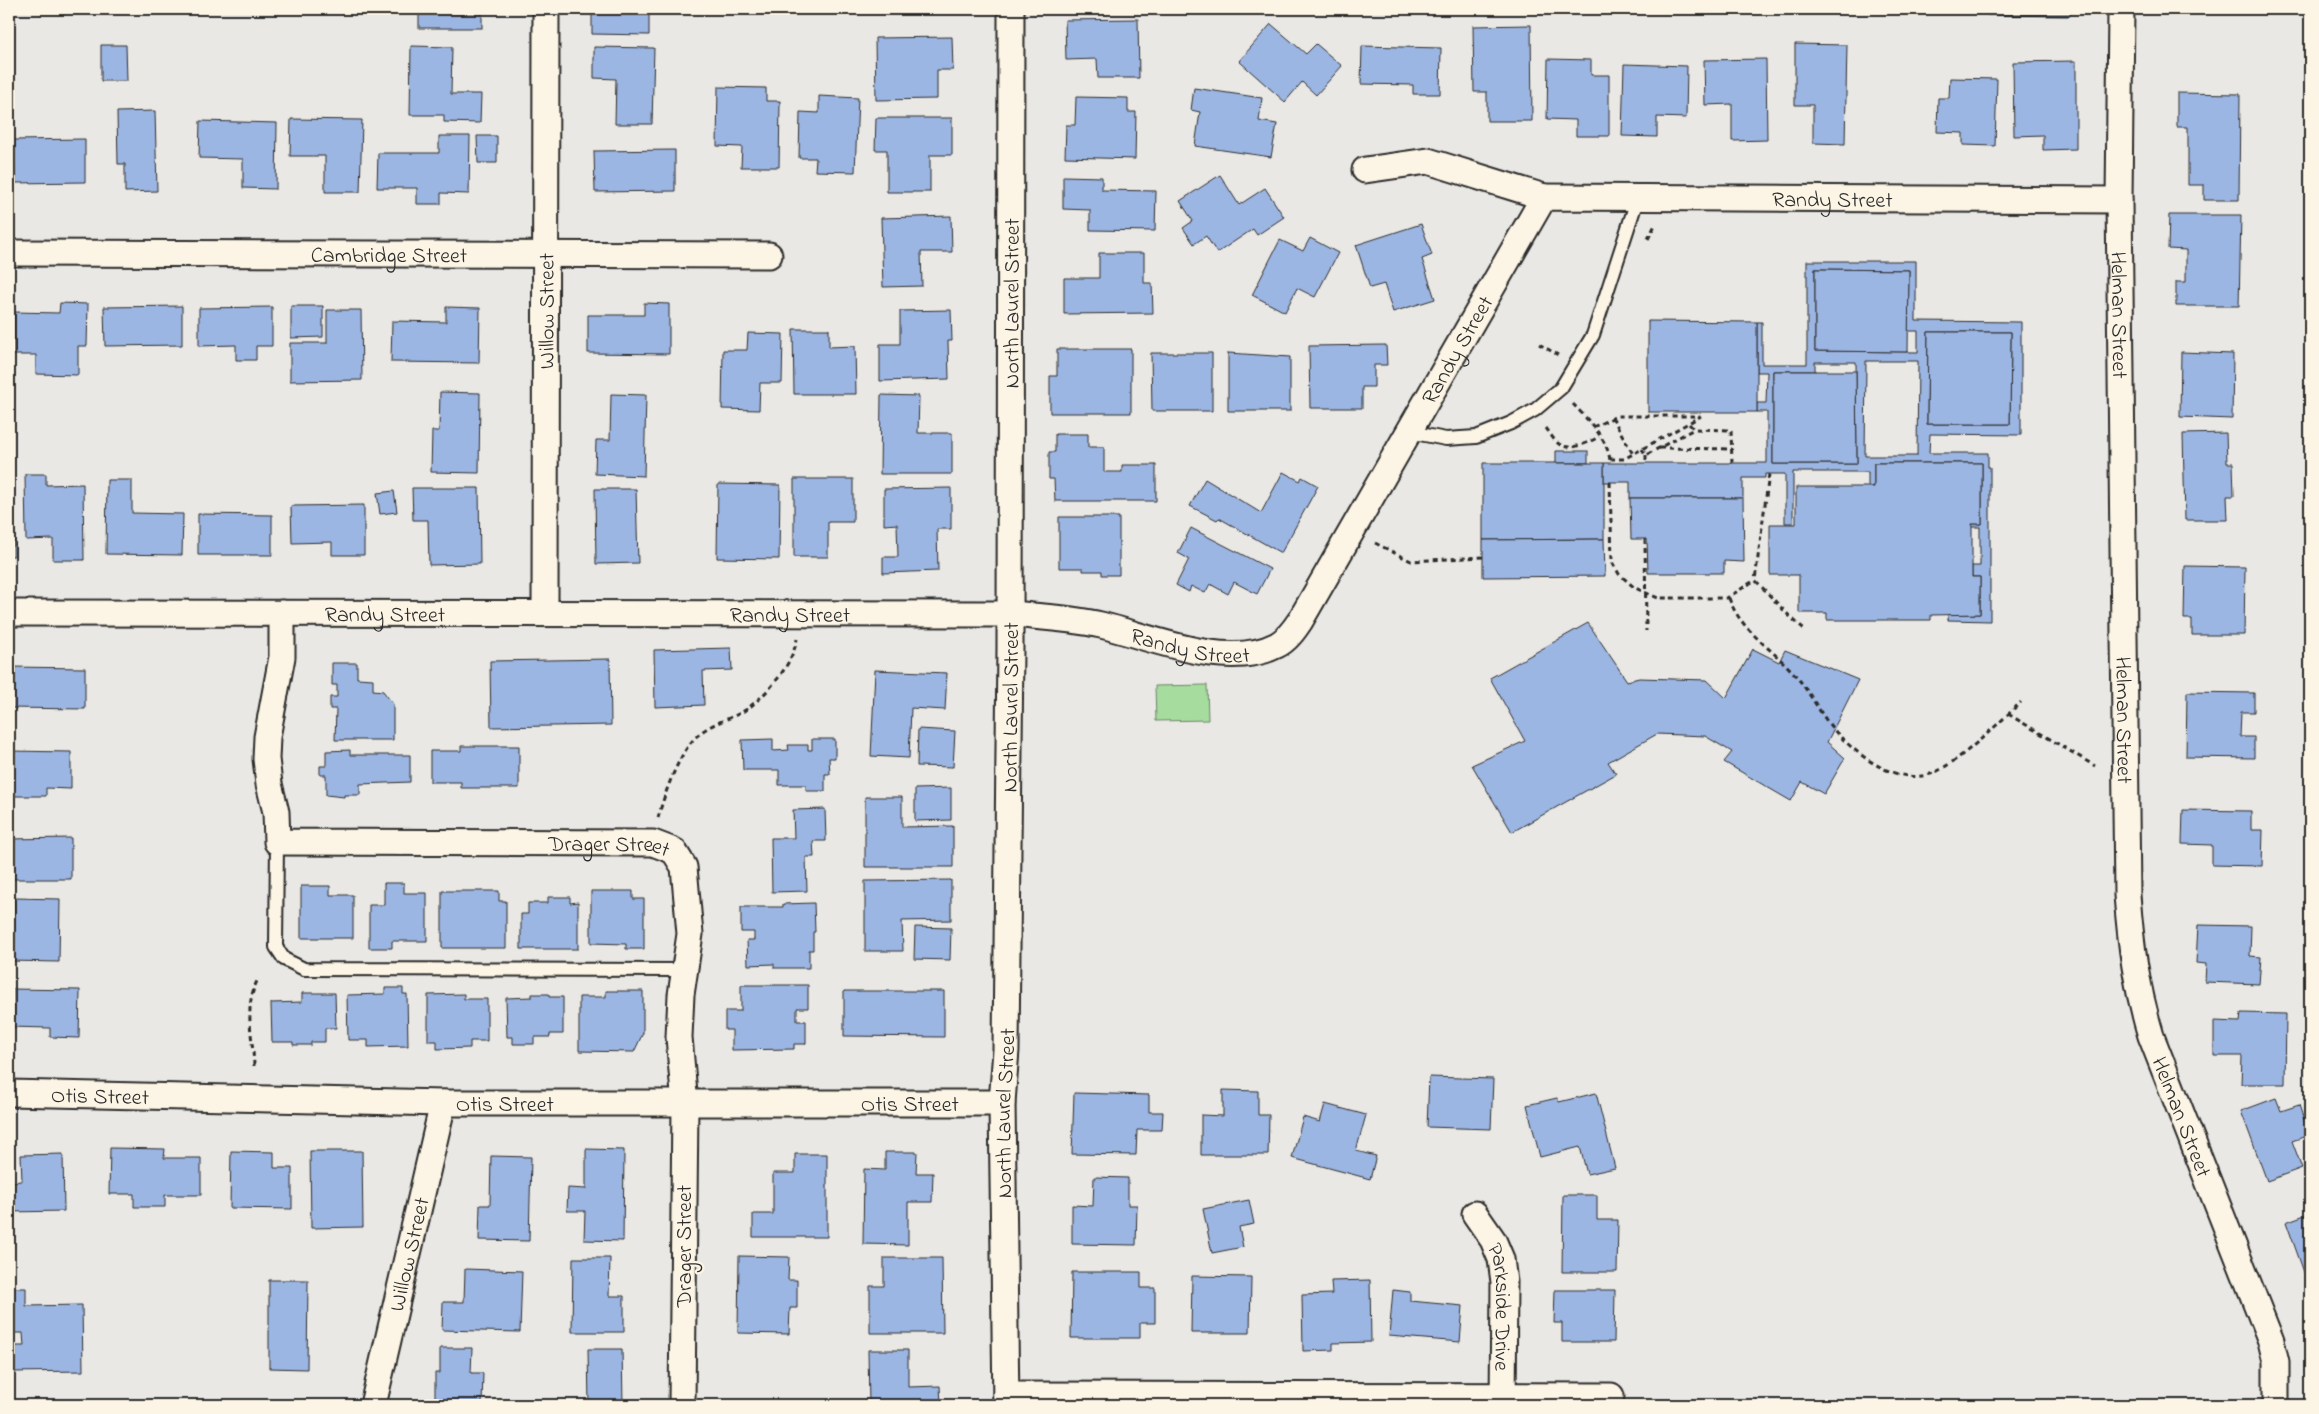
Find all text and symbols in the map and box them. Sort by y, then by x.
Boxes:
street label: Randy Street [1772,185,1893,219]
street label: North Laurel Street [997,217,1030,388]
street label: Cambridge Street [311,241,468,274]
street label: Helman Street [2101,251,2134,379]
street label: Willow Street [532,252,565,369]
street label: Randy Street [1415,290,1503,411]
street label: Randy Street [325,600,446,633]
street label: Randy Street [730,601,851,634]
street label: North Laurel Street [996,621,1029,793]
street label: Randy Street [1126,621,1252,674]
street label: Helman Street [2105,656,2139,784]
street label: Drager Street [547,830,675,867]
street label: North Laurel Street [989,1027,1025,1198]
street label: Helman Street [2142,1053,2218,1183]
street label: Otis Street [51,1081,150,1115]
street label: Otis Street [456,1090,555,1122]
street label: Otis Street [861,1090,960,1122]
street label: Drager Street [670,1184,703,1308]
street label: Willow Street [382,1194,440,1315]
street label: Parkside Drive [1477,1239,1517,1371]

